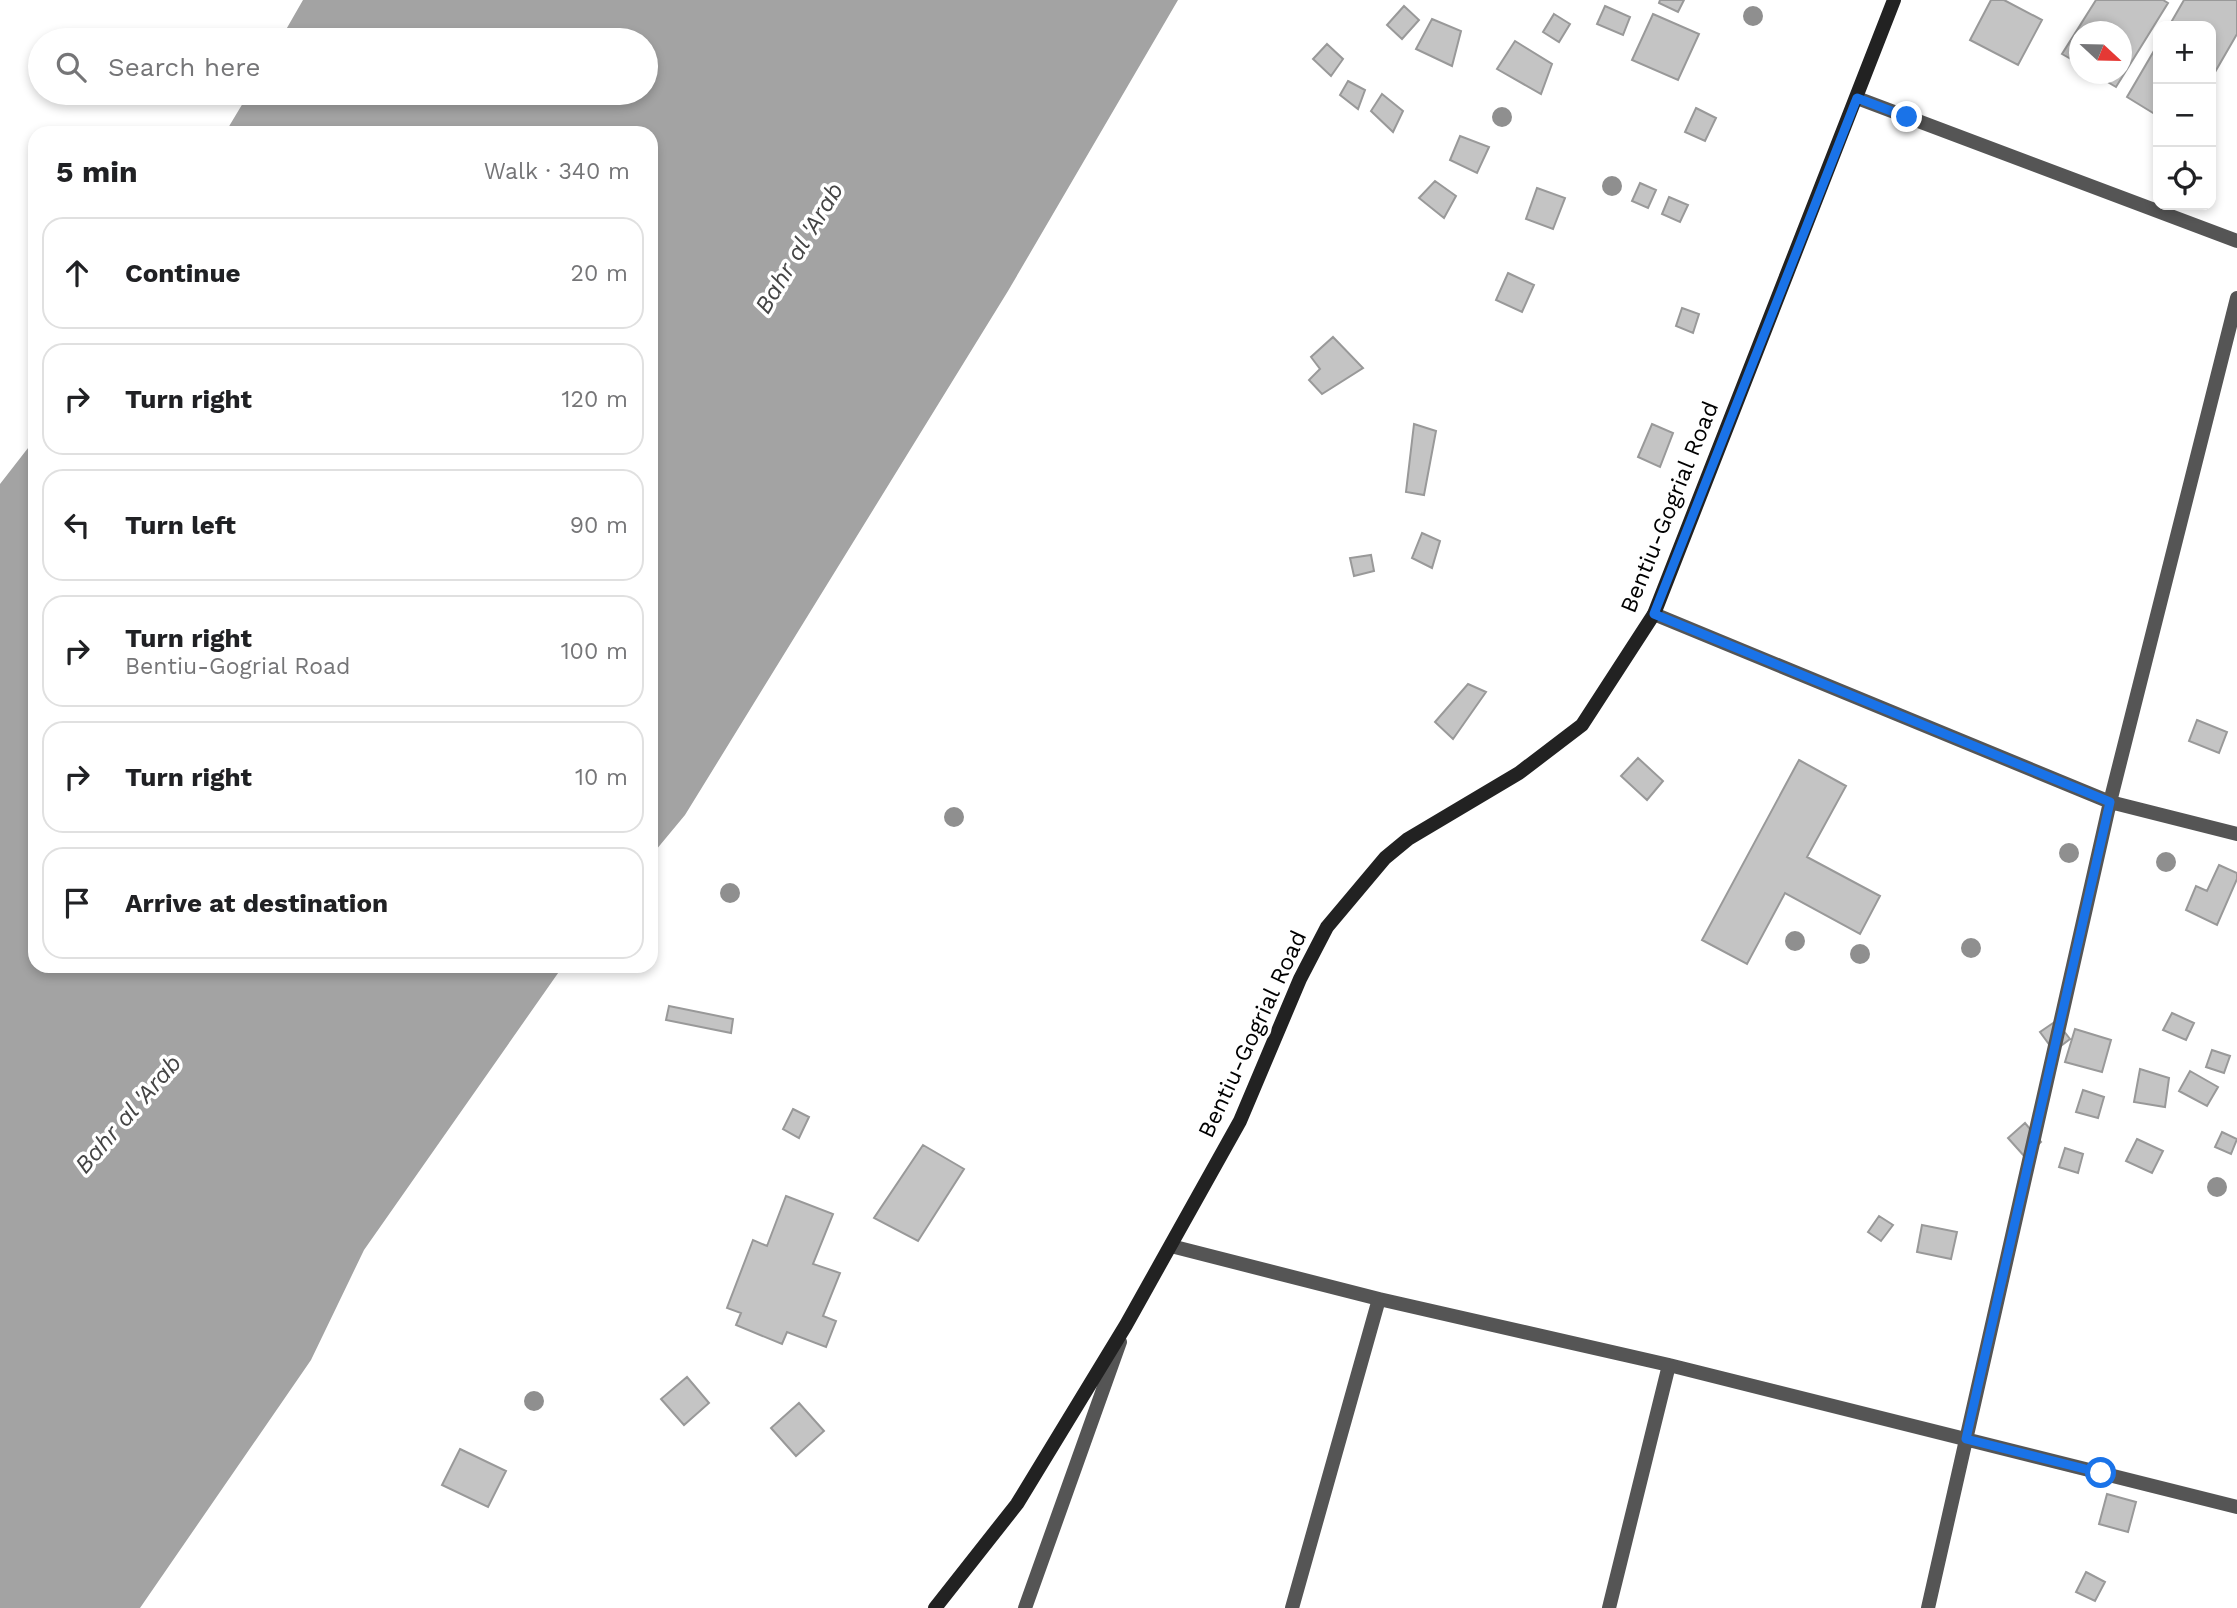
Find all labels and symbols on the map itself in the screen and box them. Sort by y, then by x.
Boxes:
north arrow [2069,21,2132,84]
route end [1891,101,1922,132]
water label: Bahr al 'Arab [749,177,849,319]
street label: Bentiu-Gogrial Road [1615,398,1724,617]
street label: Bentiu-Gogrial Road [1193,926,1312,1142]
water label: Bahr al 'Arab [69,1049,187,1179]
route start [2085,1457,2116,1488]

